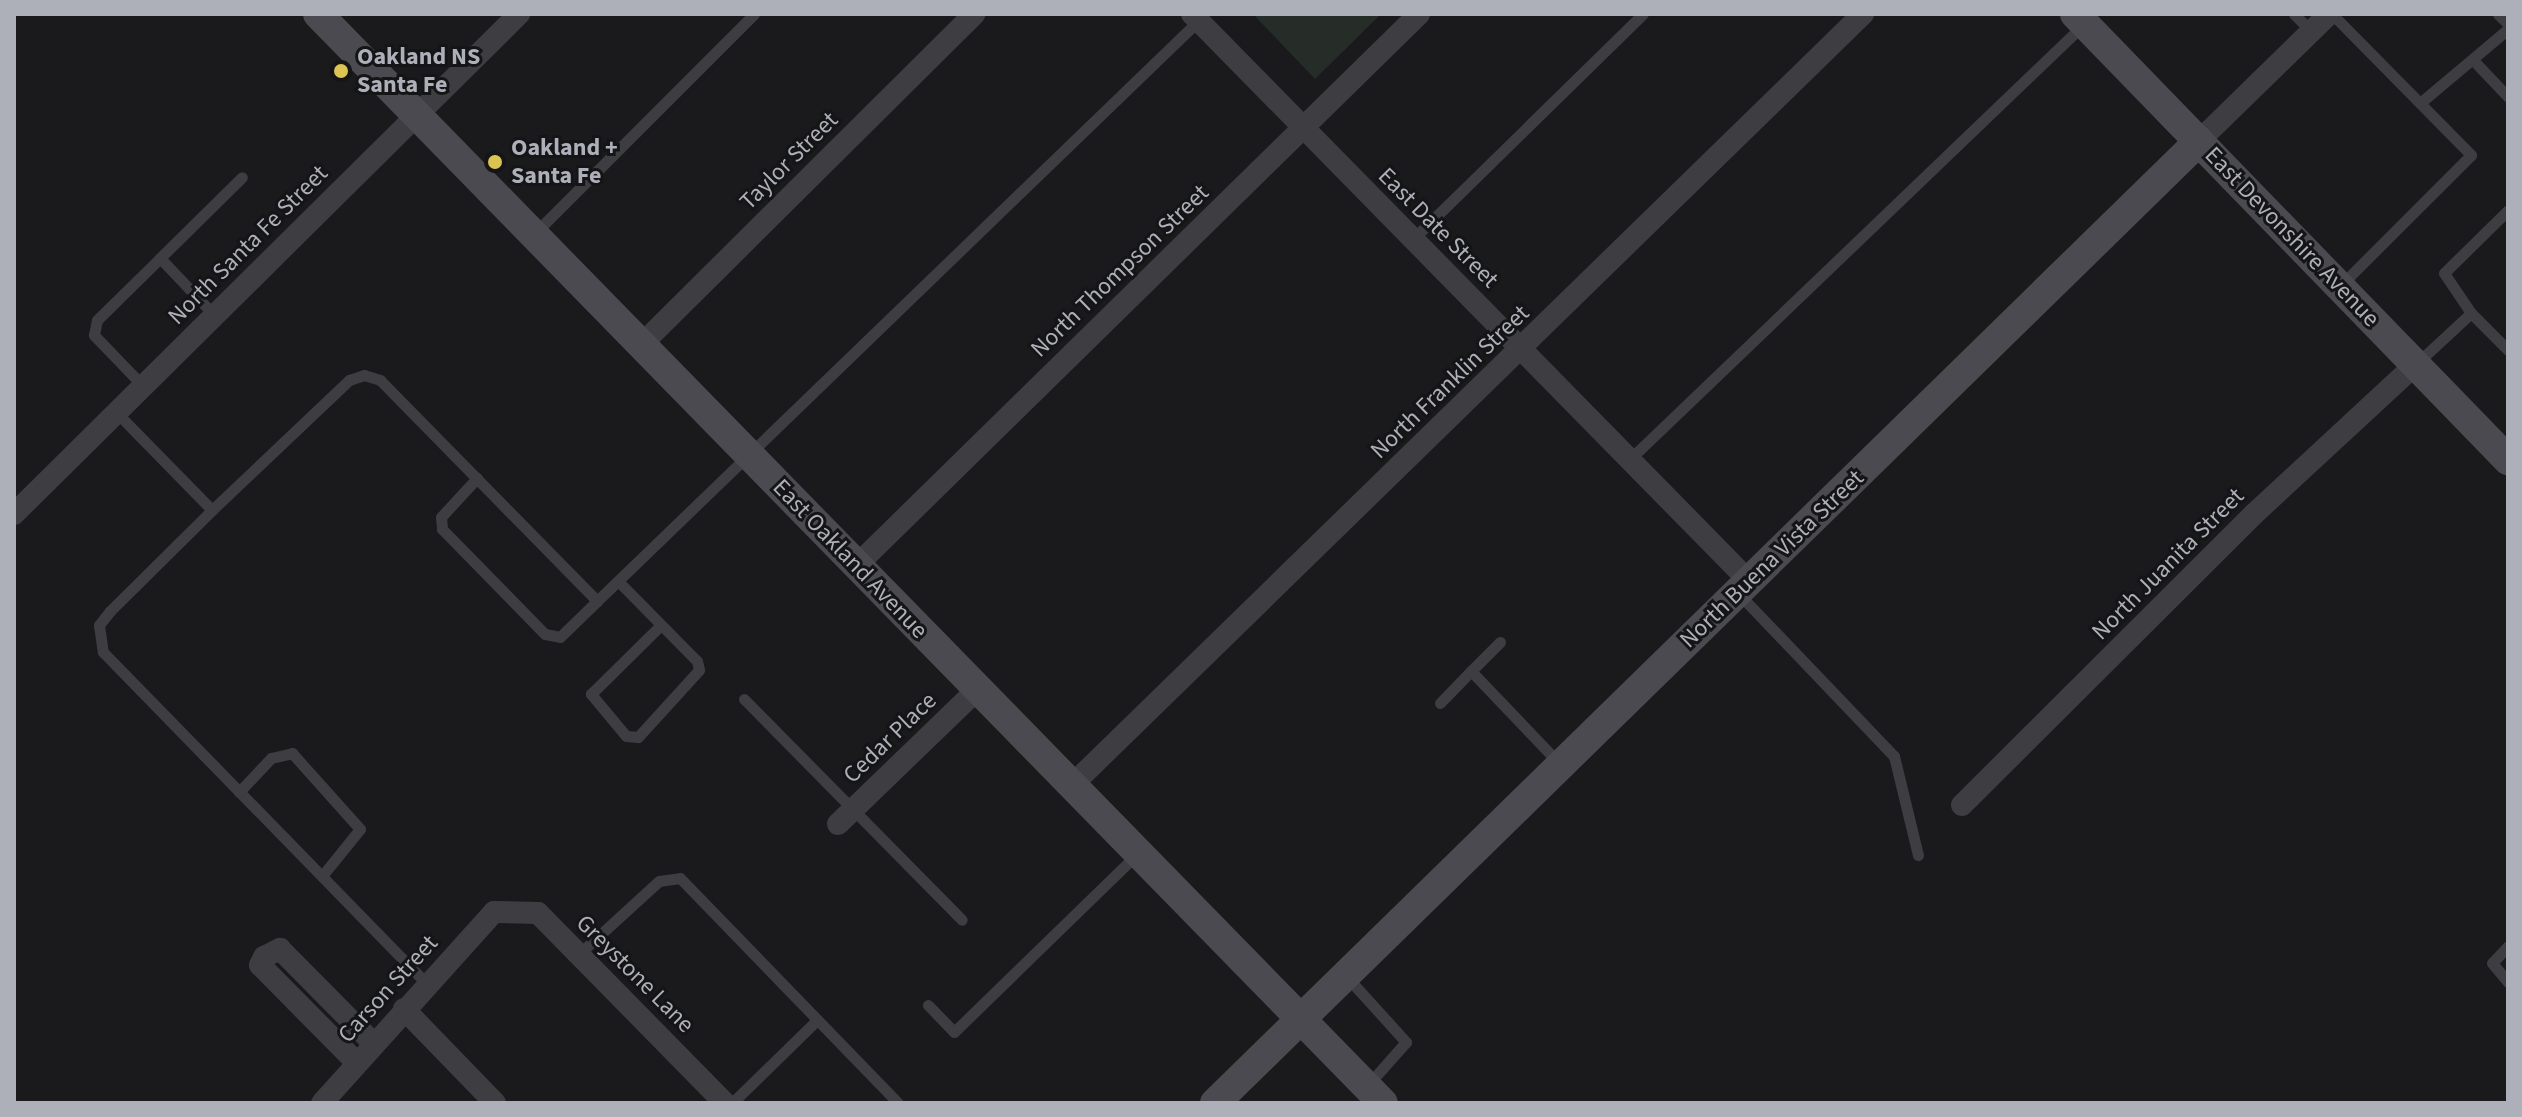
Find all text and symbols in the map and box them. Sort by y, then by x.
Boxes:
place label: Oakland NS Santa Fe [357,43,480,99]
marker: Oakland NS Santa Fe [332,62,350,80]
street label: Taylor Street [734,106,844,216]
place label: Oakland + Santa Fe [511,134,618,190]
street label: East Devonshire Avenue [2199,141,2385,333]
marker: Oakland + Santa Fe [486,153,504,171]
street label: North Santa Fe Street [162,159,334,331]
street label: East Date Street [1372,162,1504,294]
street label: North Thompson Street [1025,179,1215,363]
street label: North Franklin Street [1365,299,1535,465]
street label: North Buena Vista Street [1674,464,1870,654]
street label: East Oakland Avenue [767,473,933,645]
street label: North Juanita Street [2086,482,2250,646]
street label: Cedar Place [837,687,943,789]
street label: Greystone Lane [570,909,700,1039]
street label: Carson Street [332,929,444,1049]

